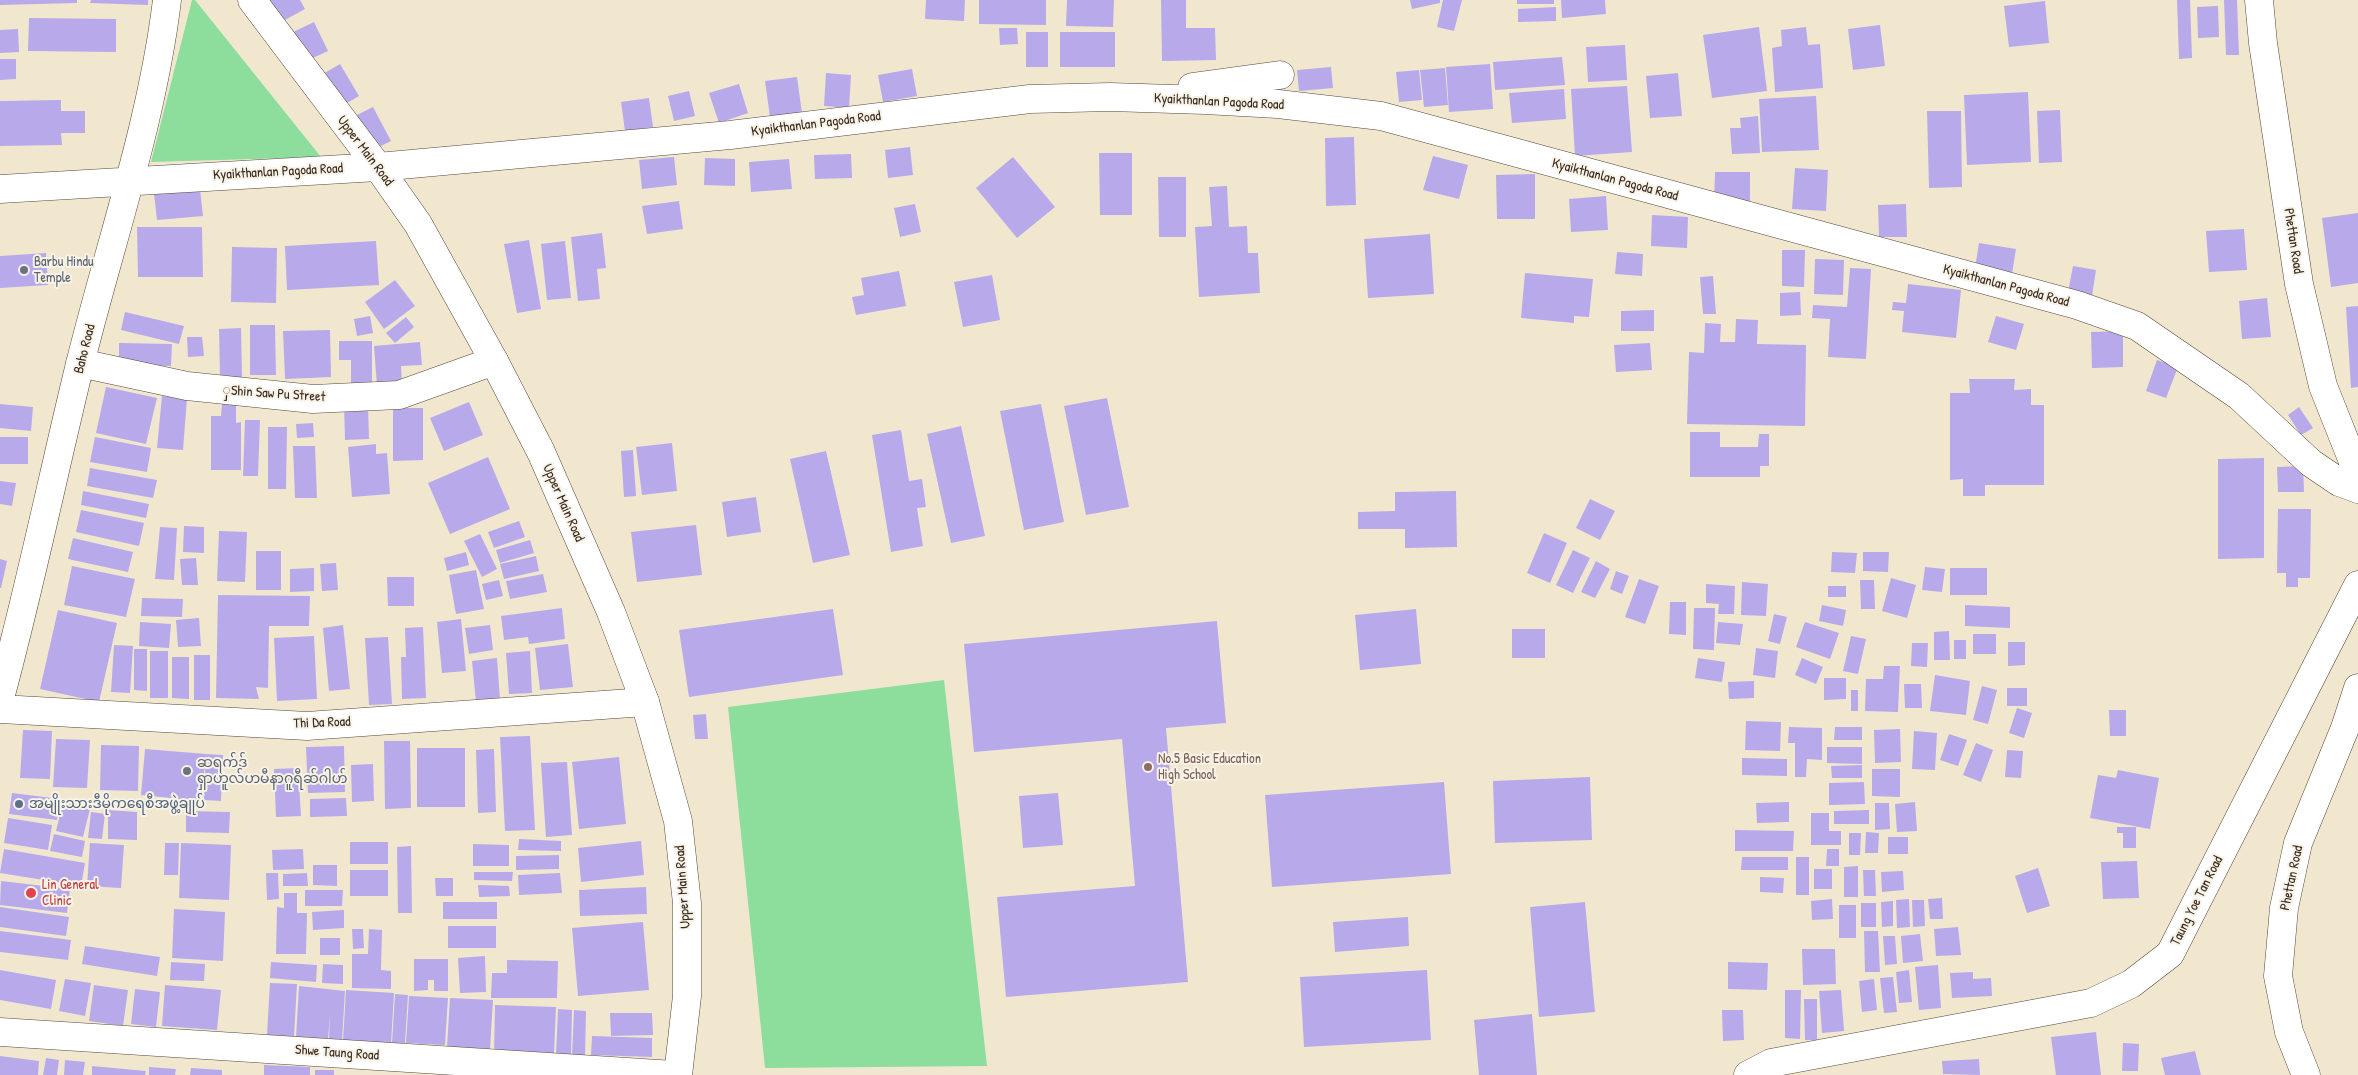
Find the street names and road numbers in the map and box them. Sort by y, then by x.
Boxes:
street label: Kyaikthanlan Pagoda Road [1154,90,1284,114]
street label: Kyaikthanlan Pagoda Road [750,108,882,140]
street label: Upper Main Road [333,113,397,189]
street label: Kyaikthanlan Pagoda Road [1550,155,1680,205]
street label: Kyaikthanlan Pagoda Road [213,160,343,184]
street label: Phettan Road [2280,207,2306,275]
street label: Kyaikthanlan Pagoda Road [1941,261,2071,311]
street label: Baho Road [71,323,99,375]
street label: ှShin Saw Pu Street [222,382,326,406]
street label: Upper Main Road [538,462,588,544]
street label: Thi Da Road [293,714,351,732]
street label: Phettan Road [2277,844,2307,912]
street label: Upper Main Road [672,845,694,929]
street label: Taung Yoe Tan Road [2167,853,2227,949]
street label: Shwe Taung Road [295,1042,379,1064]

